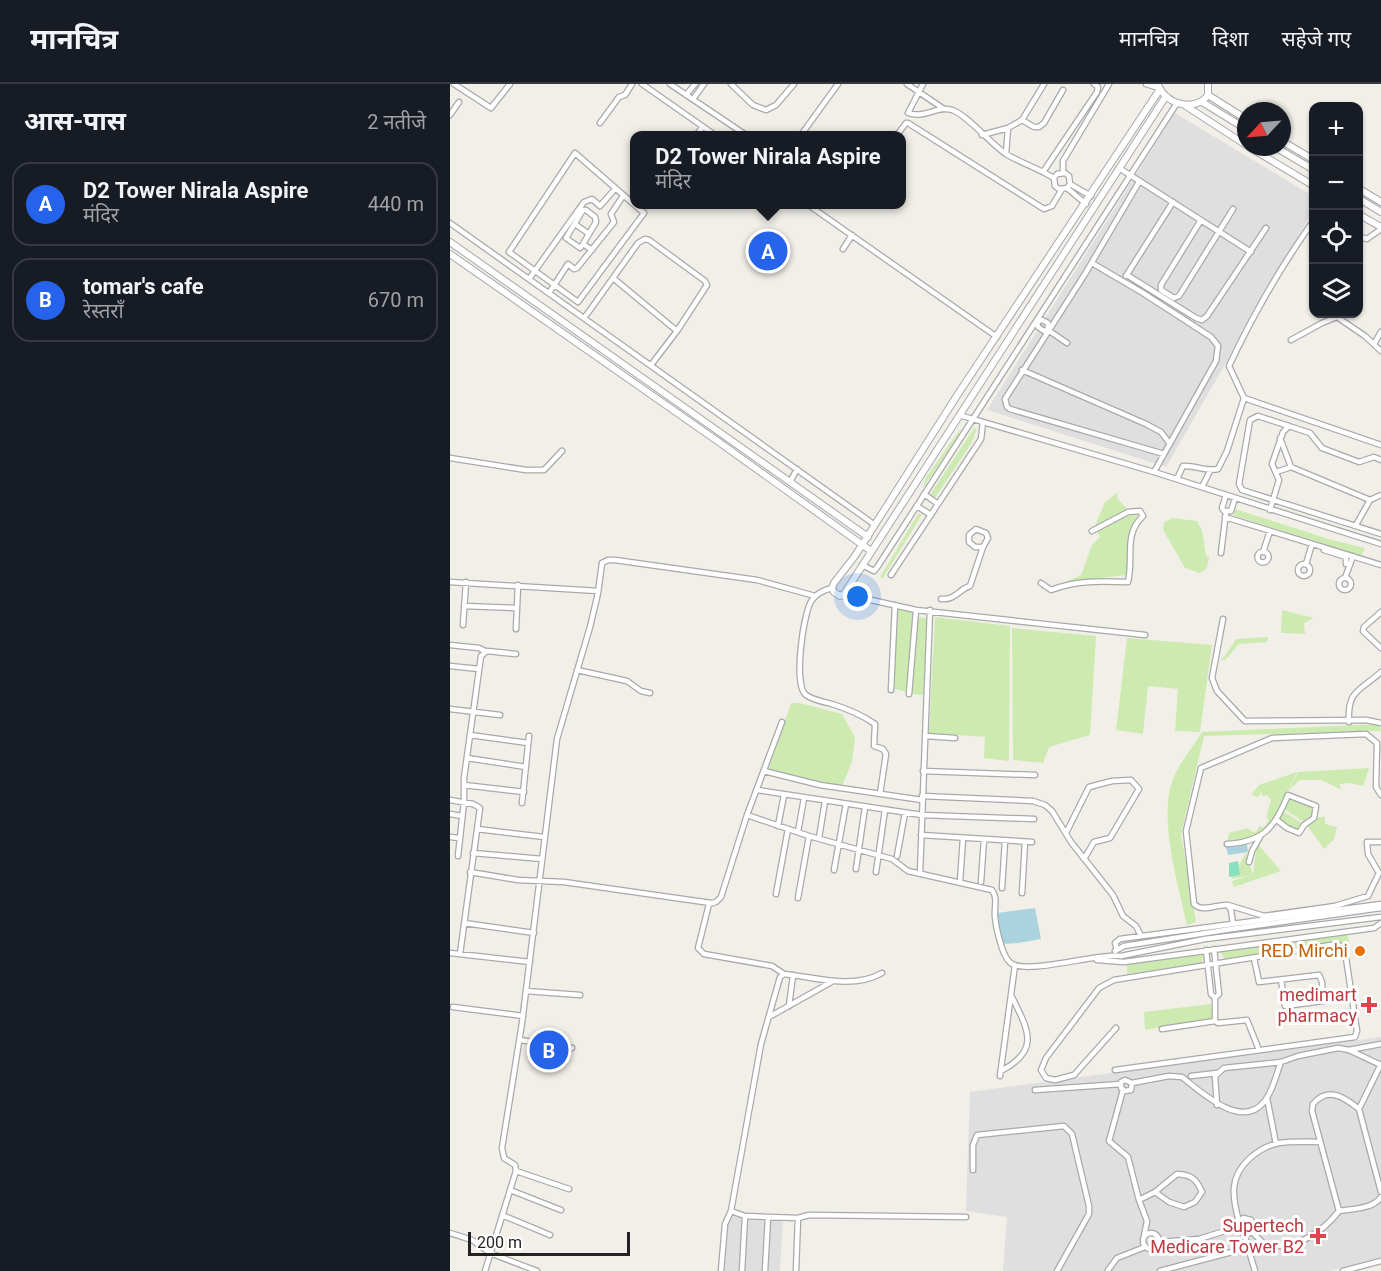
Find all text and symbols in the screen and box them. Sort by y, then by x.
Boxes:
text: मानचित्र [30,23,118,56]
text: मानचित्र [1119,27,1179,51]
text: दिशा [1212,27,1248,51]
text: सहेजे गए [1281,27,1351,51]
north arrow [1237,102,1291,156]
map controls [1309,102,1363,318]
button: + [1309,102,1363,156]
text: आस-पास [24,106,126,136]
text: 2 नतीजे [367,110,426,134]
popup [630,131,906,209]
text: D2 Tower Nirala Aspire [655,144,881,169]
button: − [1309,156,1363,210]
text: मंदिर [655,169,691,193]
text: D2 Tower Nirala Aspire [83,178,308,203]
text: A [39,192,52,216]
text: 440 m [368,192,424,216]
text: मंदिर [83,203,119,227]
button: locate [1309,210,1363,264]
pin: A [748,228,788,274]
button: layers [1309,264,1363,318]
text: tomar's cafe [83,274,204,299]
text: B [39,288,52,312]
text: 670 m [368,288,424,312]
text: रेस्तराँ [83,299,124,323]
your location [843,582,872,611]
place label: RED Mirchi [1261,940,1348,961]
marker: RED Mirchi [1353,944,1367,958]
place label: medimart pharmacy [1278,984,1357,1026]
marker: medimart pharmacy [1362,998,1376,1012]
pin: B [530,1028,568,1072]
place label: Supertech Medicare Tower B2 [1150,1215,1304,1257]
marker: Supertech Medicare Tower B2 [1309,1227,1327,1245]
scale bar [468,1229,630,1256]
text: 200 m [477,1233,522,1252]

